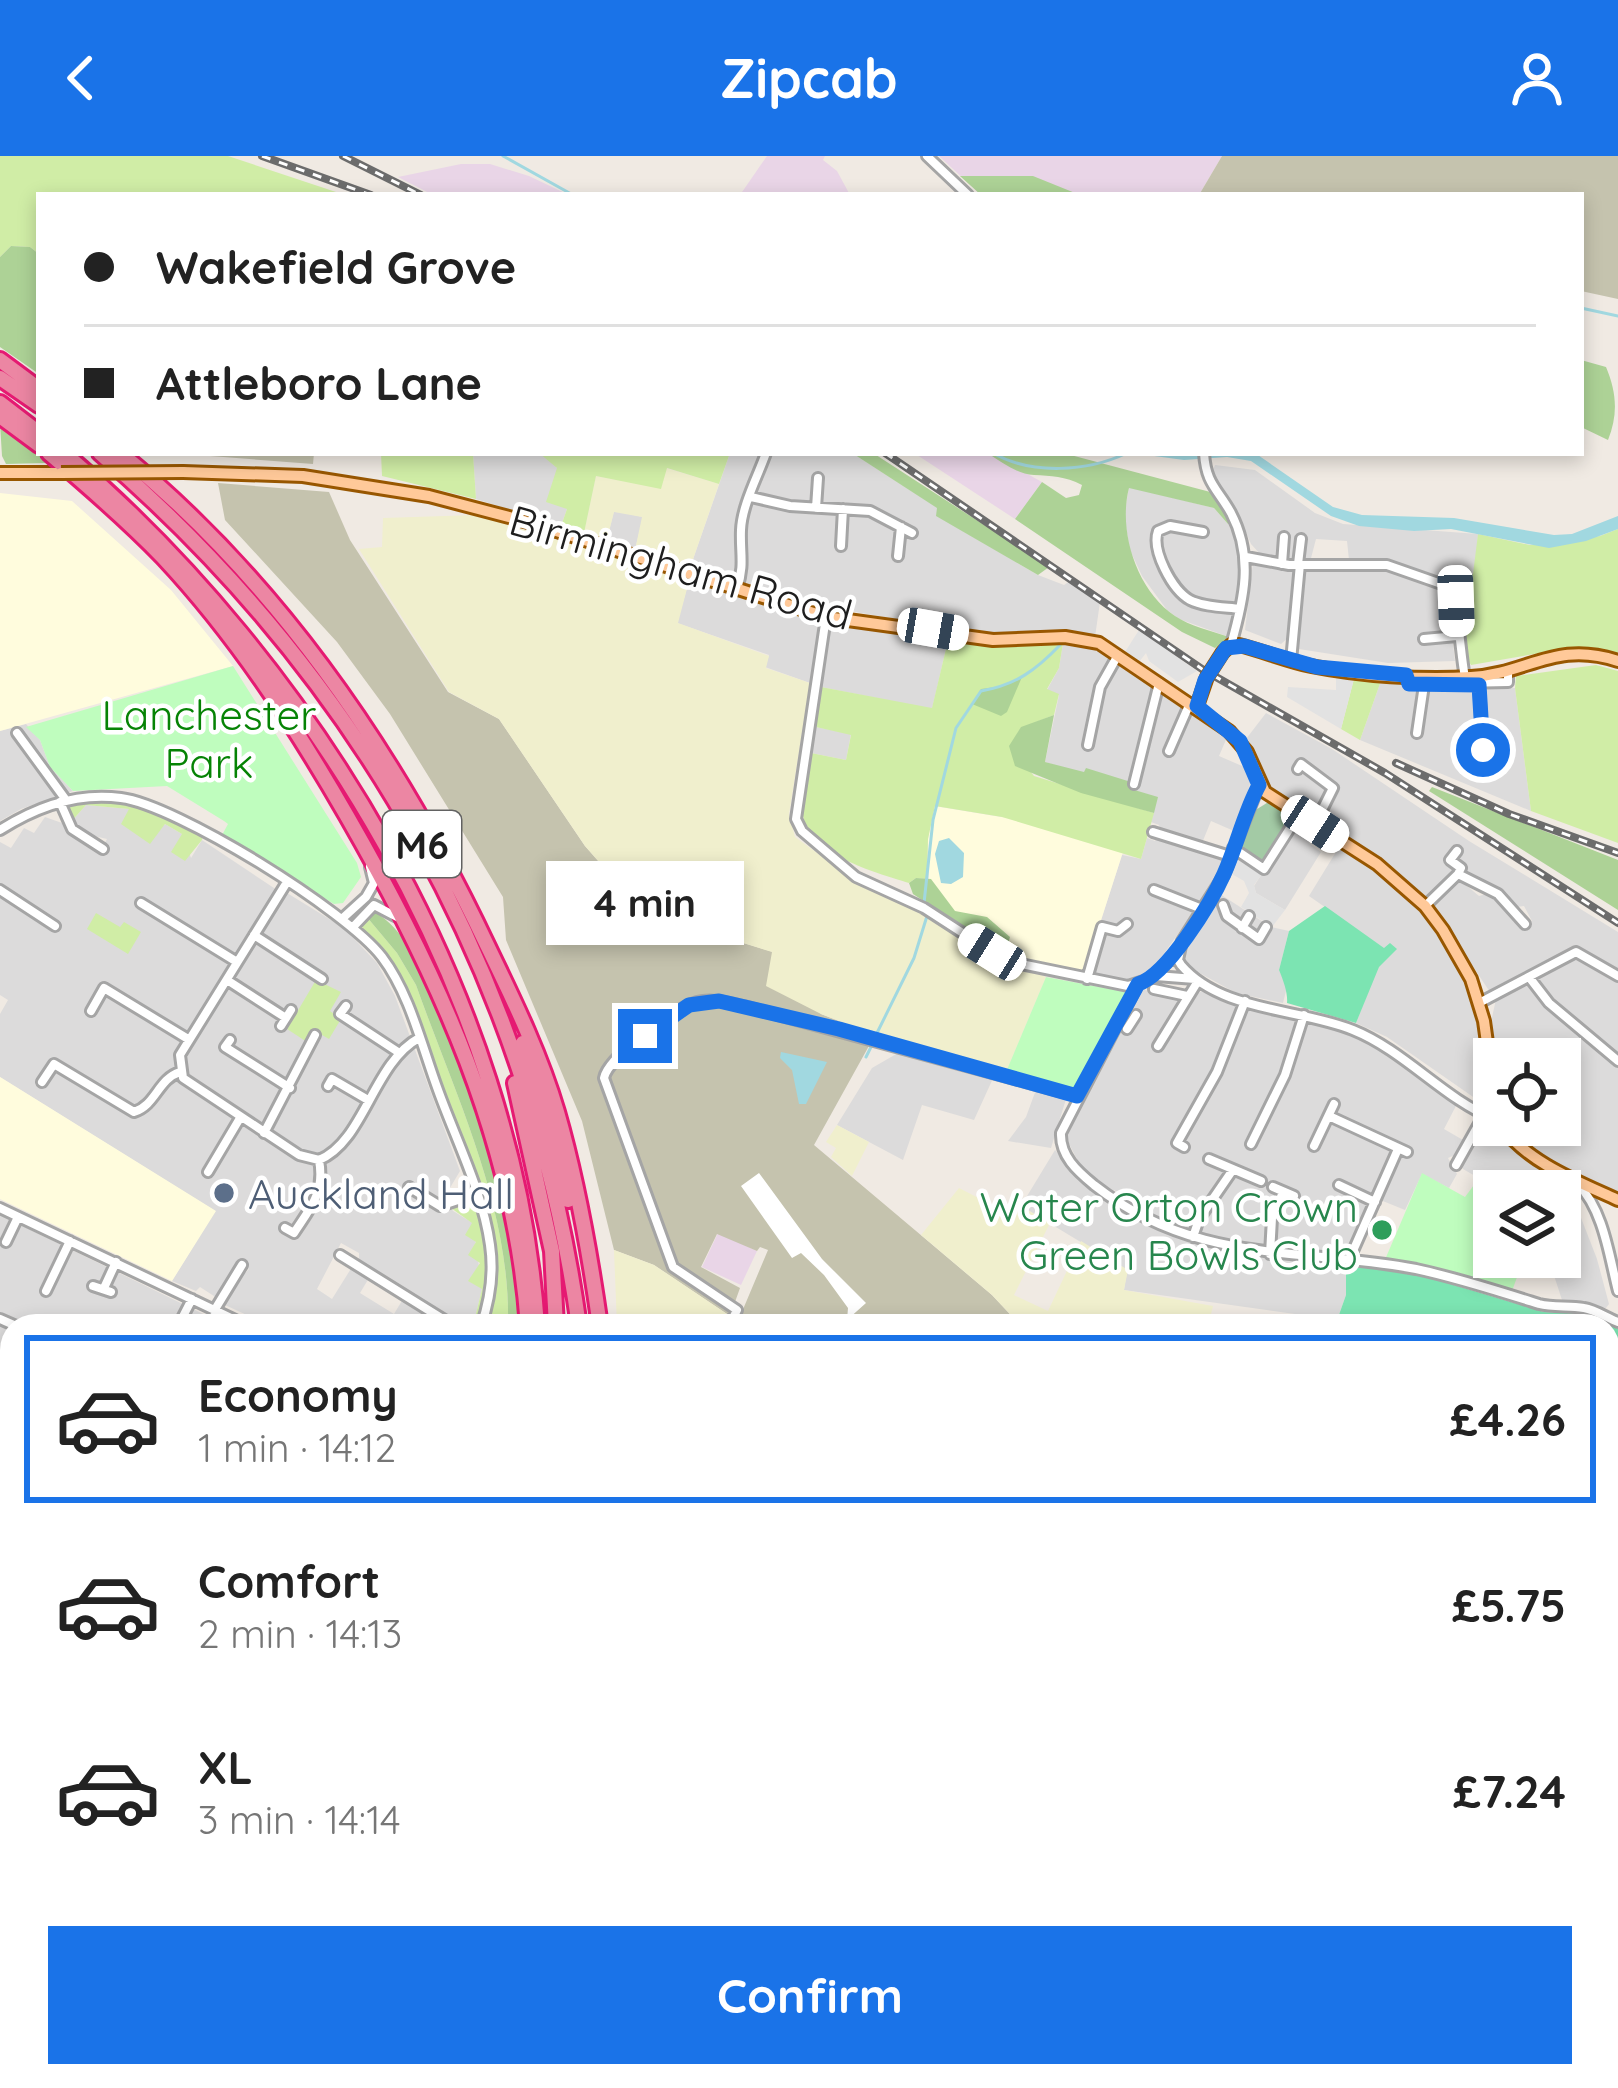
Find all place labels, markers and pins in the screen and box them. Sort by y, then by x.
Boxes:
place label: Auckland Hall [248,1167,514,1220]
marker: Auckland Hall [211,1180,237,1206]
place label: Water Orton Crown Green Bowls Club [980,1180,1358,1281]
marker: Water Orton Crown Green Bowls Club [1369,1217,1395,1243]

